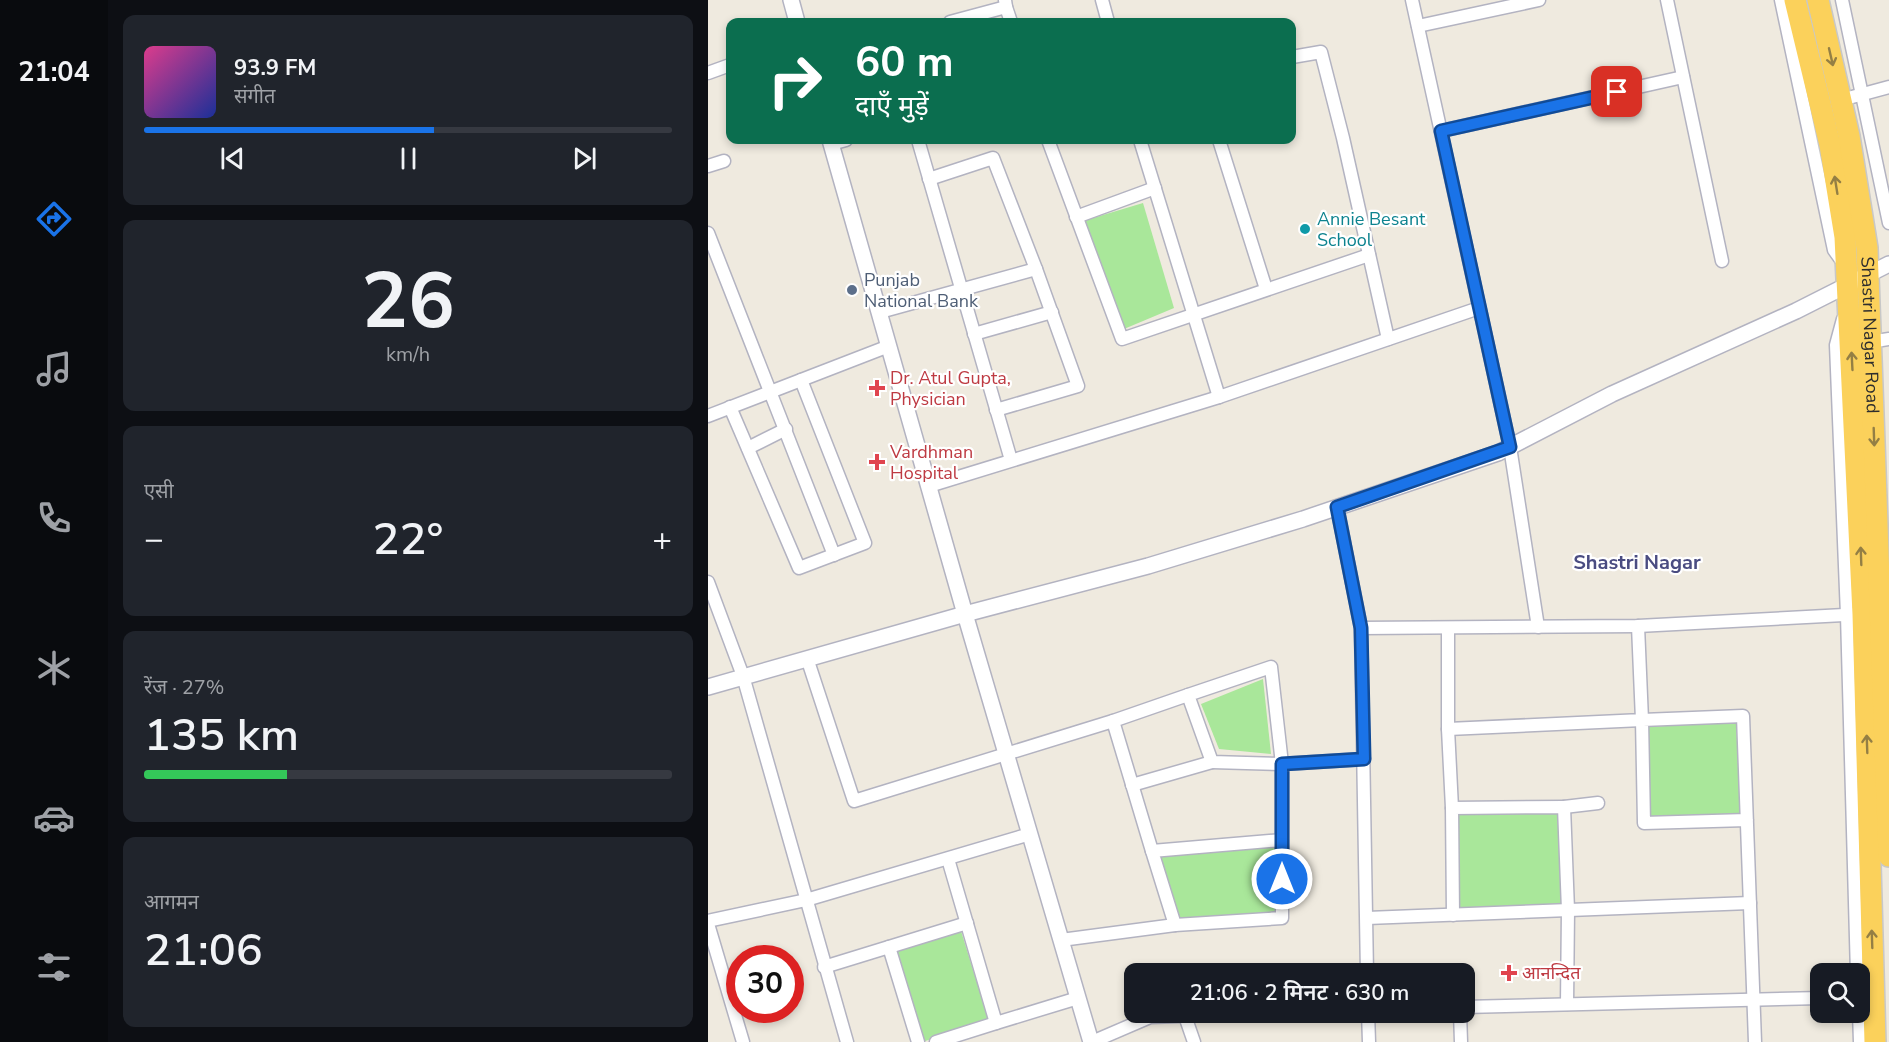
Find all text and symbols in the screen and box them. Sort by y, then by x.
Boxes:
text: 60 m [855,34,954,91]
icon: right [756,42,834,120]
one-way arrow [1826,47,1837,66]
text: 93.9 FM [234,53,316,83]
text: 21:04 [18,54,90,91]
pin [1591,66,1642,117]
icon: arrive [1600,75,1633,108]
text: संगीत [234,83,275,110]
text: दाएँ मुड़ें [855,88,929,125]
icon: previous [216,142,249,175]
icon: pause [392,142,425,175]
icon: next [568,142,601,175]
one-way arrow [1830,175,1841,195]
icon: directions [33,198,75,240]
place label: Annie Besant School [1317,207,1426,252]
marker: Annie Besant School [1298,222,1312,236]
text: 26 [361,248,455,355]
street label: Shastri Nagar Road [1855,256,1885,414]
place label: Punjab National Bank [864,268,979,313]
marker: Punjab National Bank [845,283,859,297]
text: km/h [386,341,430,368]
icon: music [33,348,75,390]
one-way arrow [1846,352,1857,372]
place label: Dr. Atul Gupta, Physician [890,366,1011,411]
marker: Dr. Atul Gupta, Physician [868,379,886,397]
one-way arrow [1868,427,1879,447]
place label: Vardhman Hospital [889,440,973,485]
marker: Vardhman Hospital [868,453,886,471]
text: एसी [144,478,174,505]
icon: phone [33,497,75,539]
text: 22° [373,509,443,570]
text: − [144,517,164,562]
text: + [652,517,672,562]
one-way arrow [1855,546,1866,566]
district label: Shastri Nagar [1573,549,1701,576]
icon: climate [33,647,75,689]
text: रेंज · 27% [144,674,224,701]
text: 135 km [144,705,299,766]
one-way arrow [1861,735,1872,755]
icon: car [33,797,75,839]
position arrow [1250,847,1314,911]
text: आगमन [144,889,199,916]
text: 21:06 [144,920,263,981]
one-way arrow [1866,930,1878,950]
speed limit sign: 30 [726,945,804,1023]
icon: filters [33,946,75,988]
place label: आनन्दित [1522,961,1581,985]
map controls [1810,963,1870,1023]
button: search [1810,963,1870,1023]
marker: आनन्दित [1500,964,1518,982]
text: 21:06 · 2 मिनट · 630 m [1190,978,1409,1008]

